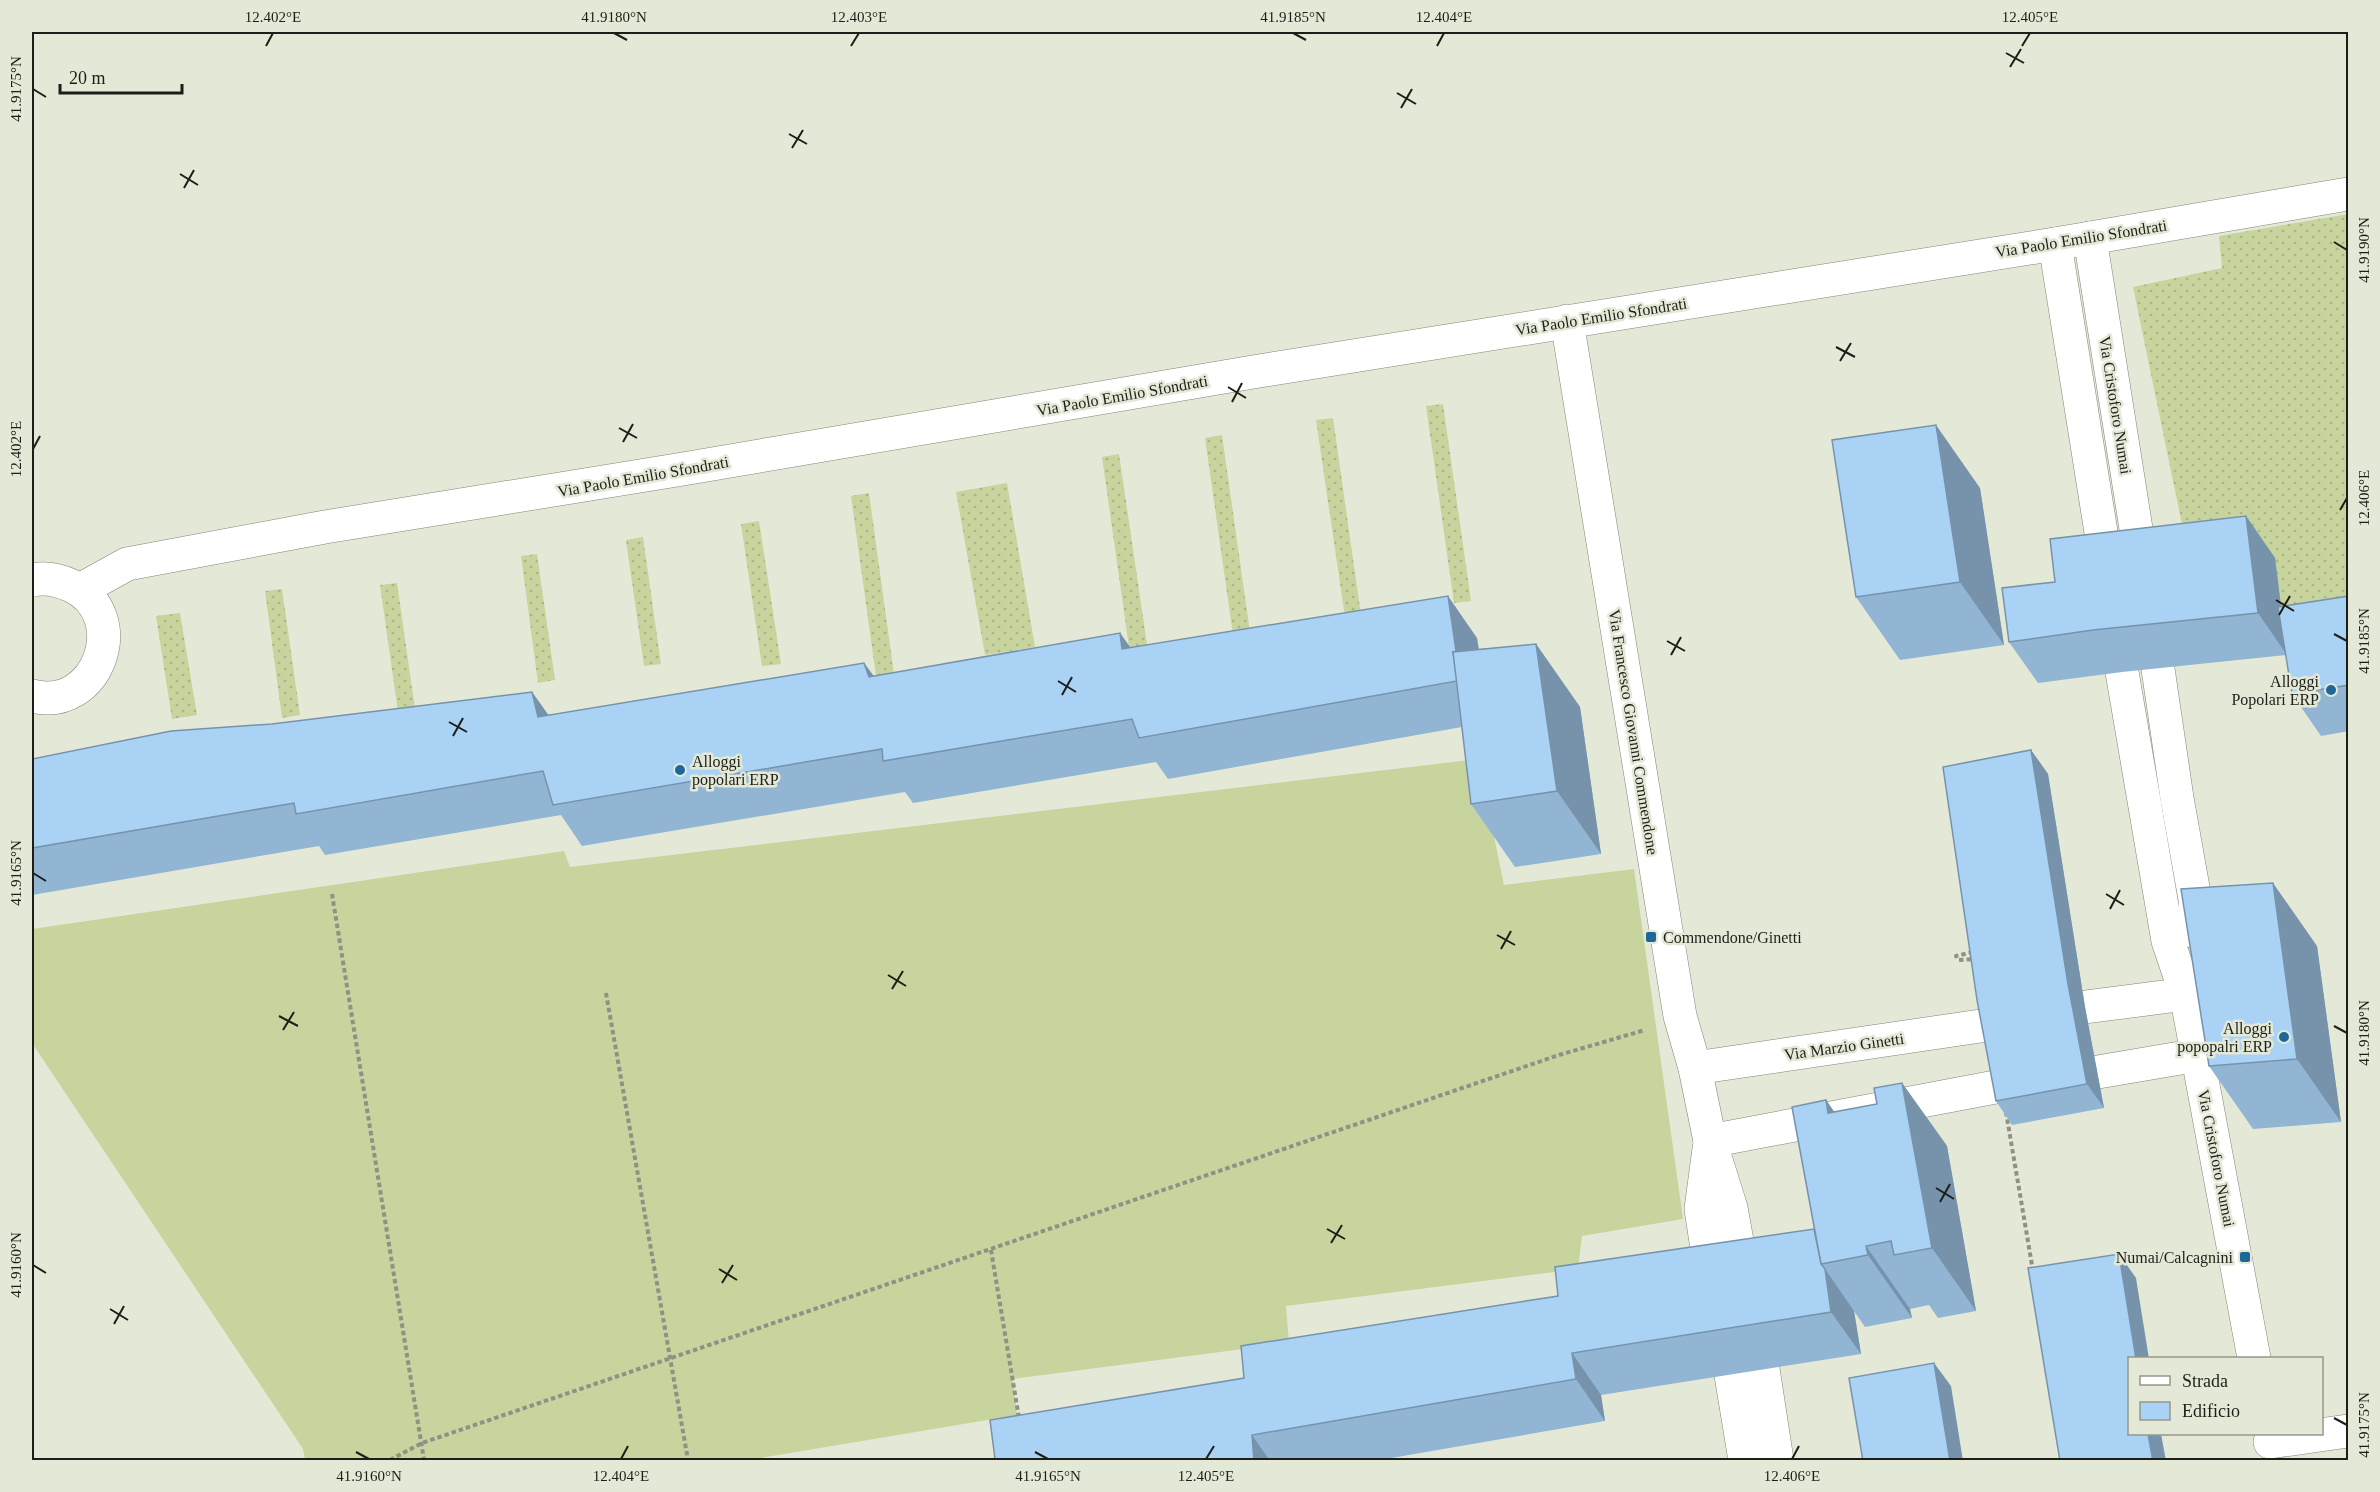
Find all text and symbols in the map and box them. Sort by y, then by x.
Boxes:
text: 12.402°E [245,9,301,25]
text: 41.9180°N [581,9,647,25]
text: 12.403°E [831,9,887,25]
text: 41.9185°N [1260,9,1326,25]
text: 12.404°E [1416,9,1472,25]
text: 12.405°E [2002,9,2058,25]
text: 41.9175°N [8,56,24,122]
scale bar [60,57,182,95]
text: 20 m [69,68,106,88]
street label: Via Paolo Emilio Sfondrati [1994,216,2169,260]
text: 41.9190°N [2356,217,2372,283]
street label: Via Paolo Emilio Sfondrati [1514,294,1689,338]
street label: Via Cristoforo Numai [2096,335,2135,476]
street label: Via Paolo Emilio Sfondrati [1035,372,1210,419]
text: 12.402°E [8,421,24,477]
street label: Via Paolo Emilio Sfondrati [556,453,731,500]
text: 12.406°E [2356,470,2372,526]
street label: Via Francesco Giovanni Commendone [1606,608,1661,856]
text: 41.9185°N [2356,608,2372,674]
place label: Alloggi Popolari ERP [2231,673,2320,709]
marker: Alloggi Popolari ERP [2324,683,2338,697]
place label: Alloggi popolari ERP [692,753,779,789]
marker: Alloggi popolari ERP [673,763,687,777]
text: 41.9165°N [8,840,24,906]
place label: Commendone/Ginetti [1663,929,1802,946]
marker: Commendone/Ginetti [1644,930,1658,944]
text: 41.9180°N [2356,1000,2372,1066]
place label: Alloggi popopalri ERP [2177,1020,2273,1056]
street label: Via Marzio Ginetti [1783,1030,1906,1063]
marker: Alloggi popopalri ERP [2277,1030,2291,1044]
street label: Via Cristoforo Numai [2195,1088,2238,1229]
text: 41.9160°N [8,1232,24,1298]
place label: Numai/Calcagnini [2116,1249,2234,1267]
marker: Numai/Calcagnini [2238,1250,2252,1264]
legend [2128,1357,2323,1435]
text: Strada [2182,1371,2228,1391]
text: 41.9175°N [2356,1392,2372,1458]
text: Edificio [2182,1401,2240,1421]
text: 41.9160°N [336,1468,402,1484]
text: 12.404°E [593,1468,649,1484]
text: 41.9165°N [1015,1468,1081,1484]
text: 12.405°E [1178,1468,1234,1484]
text: 12.406°E [1764,1468,1820,1484]

